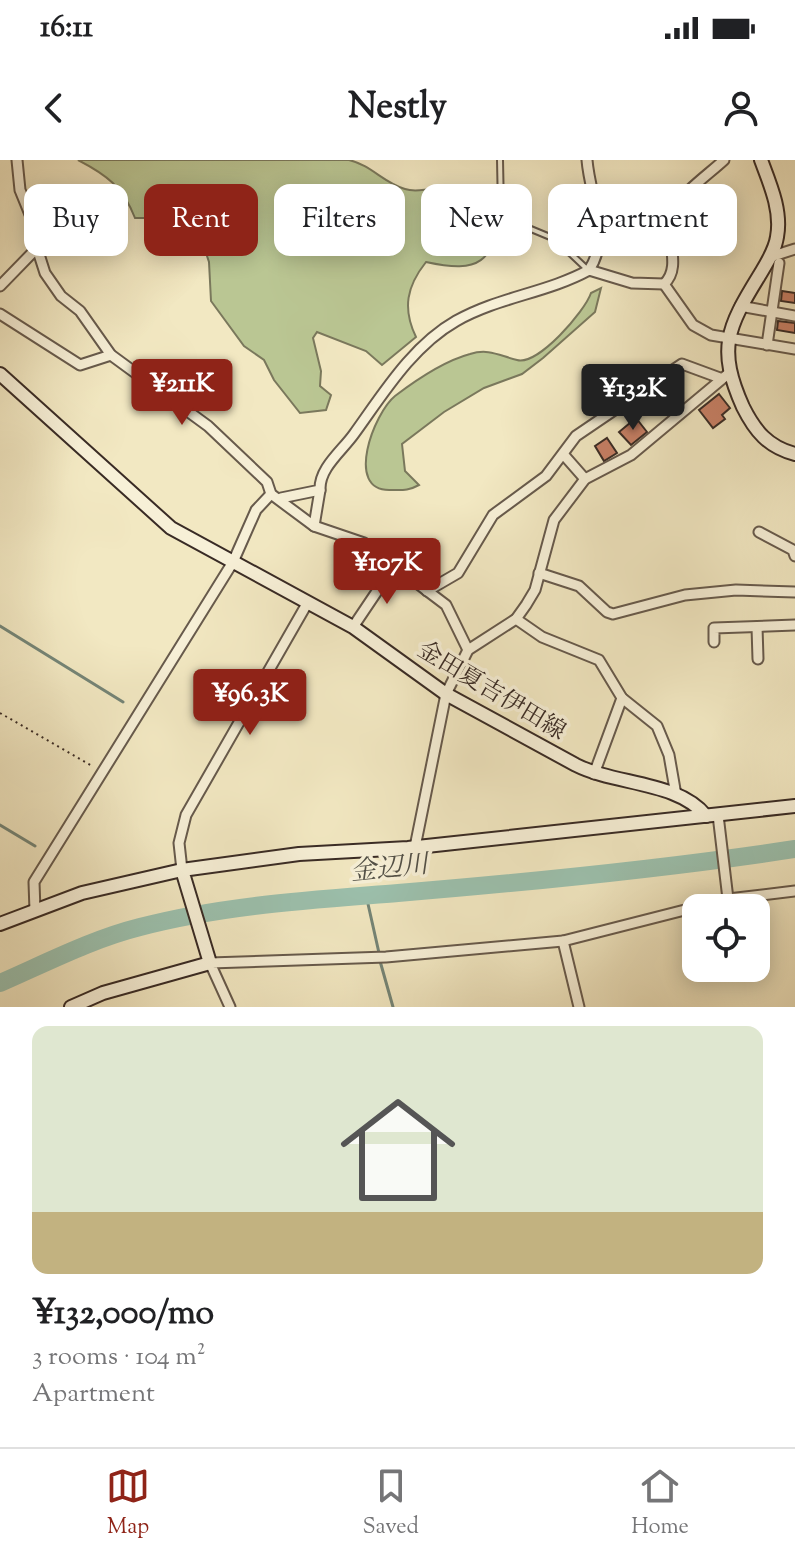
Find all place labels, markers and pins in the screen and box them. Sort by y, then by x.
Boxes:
pin: ¥211K [126,359,238,427]
pin: ¥132K [577,364,689,432]
pin: ¥107K [331,538,443,606]
pin: ¥96.3K [185,669,315,737]

